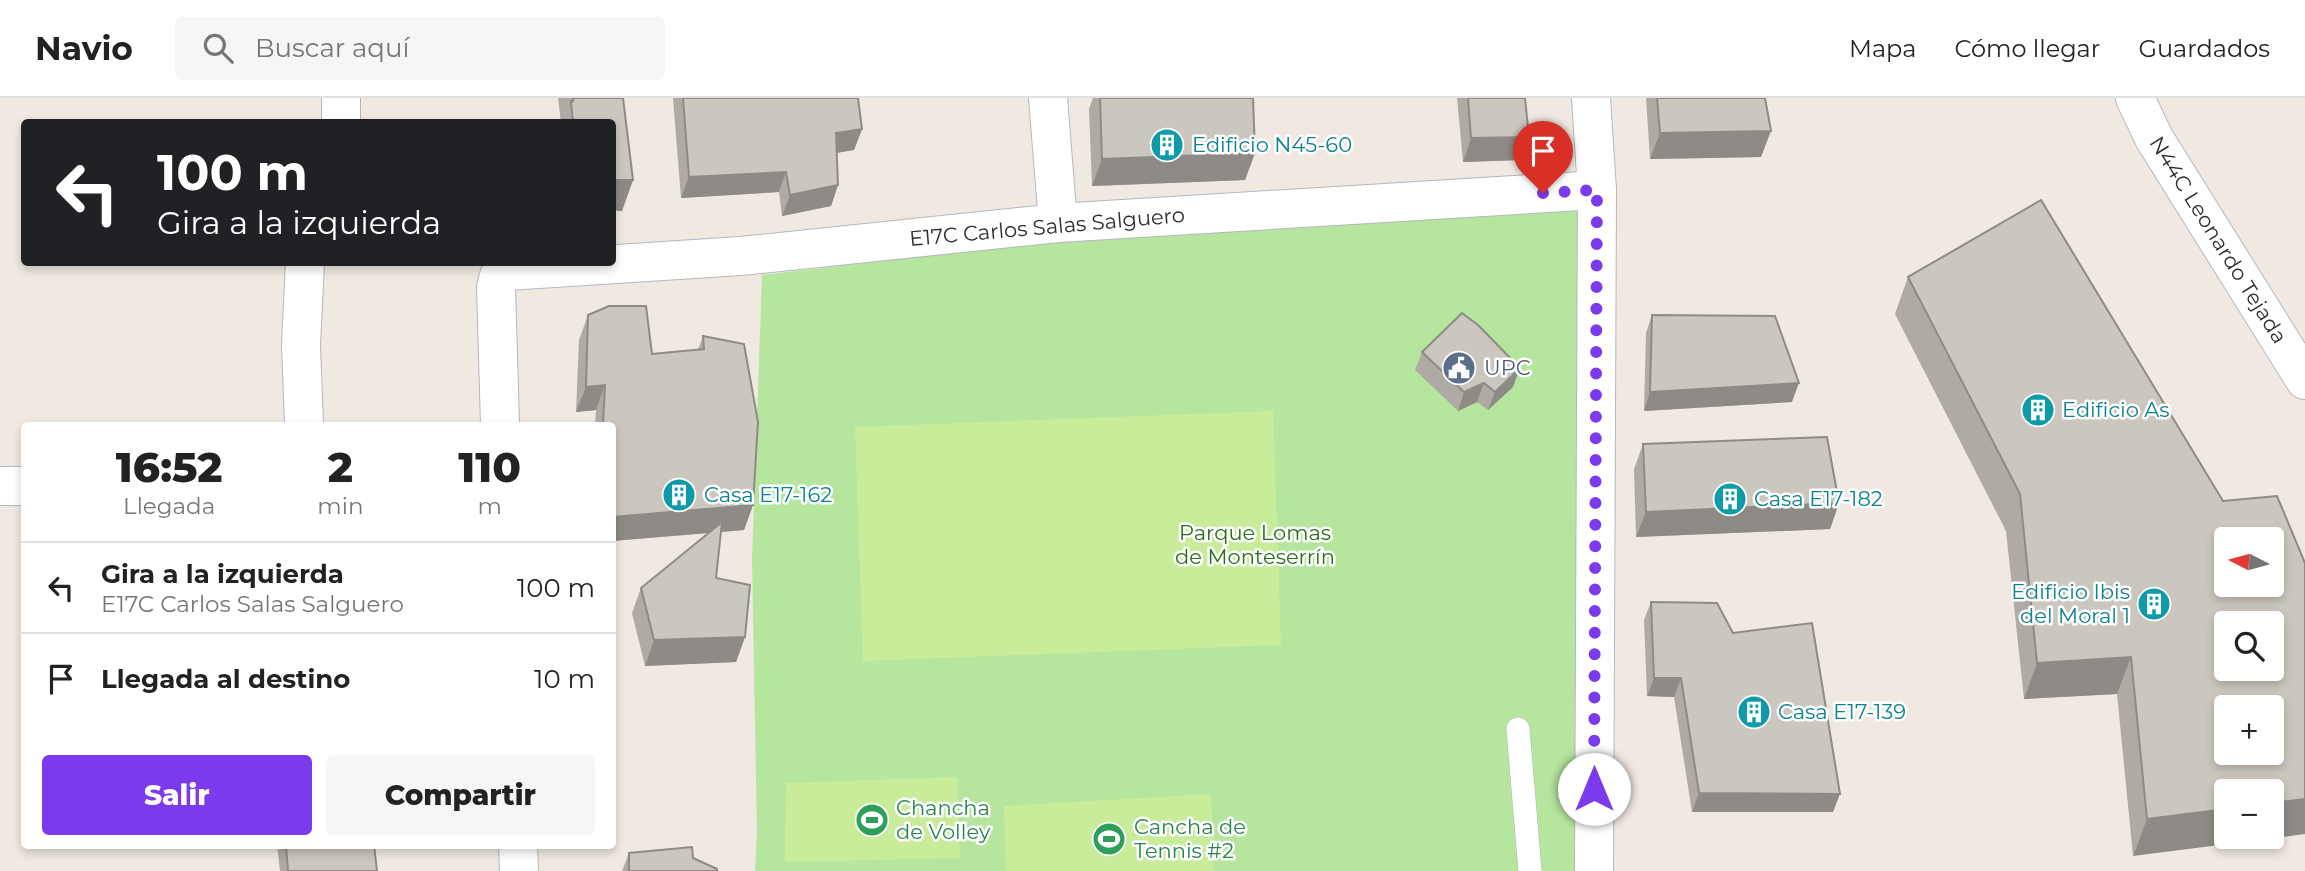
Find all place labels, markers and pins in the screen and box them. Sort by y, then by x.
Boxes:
pin [1513,121,1573,193]
building icon: Edificio N45-60 [1148,126,1186,164]
place label: Edificio N45-60 [1192,132,1352,157]
public building icon: UPC [1440,349,1478,387]
place label: UPC [1484,355,1531,380]
building icon: Edificio As [2019,391,2057,429]
place label: Edificio As [2062,397,2170,422]
building icon: Casa E17-162 [660,476,698,514]
building icon: Casa E17-182 [1711,480,1749,518]
place label: Casa E17-162 [704,482,832,507]
place label: Casa E17-182 [1754,486,1883,511]
place label: Edificio Ibis del Moral 1 [2011,579,2130,628]
building icon: Edificio Ibis del Moral 1 [2135,585,2173,623]
building icon: Casa E17-139 [1735,693,1773,731]
place label: Casa E17-139 [1778,699,1906,724]
place label: Chancha de Volley [896,795,991,844]
sports icon: Chancha de Volley [853,801,891,839]
place label: Cancha de Tennis #2 [1134,814,1246,863]
sports icon: Cancha de Tennis #2 [1090,820,1128,858]

